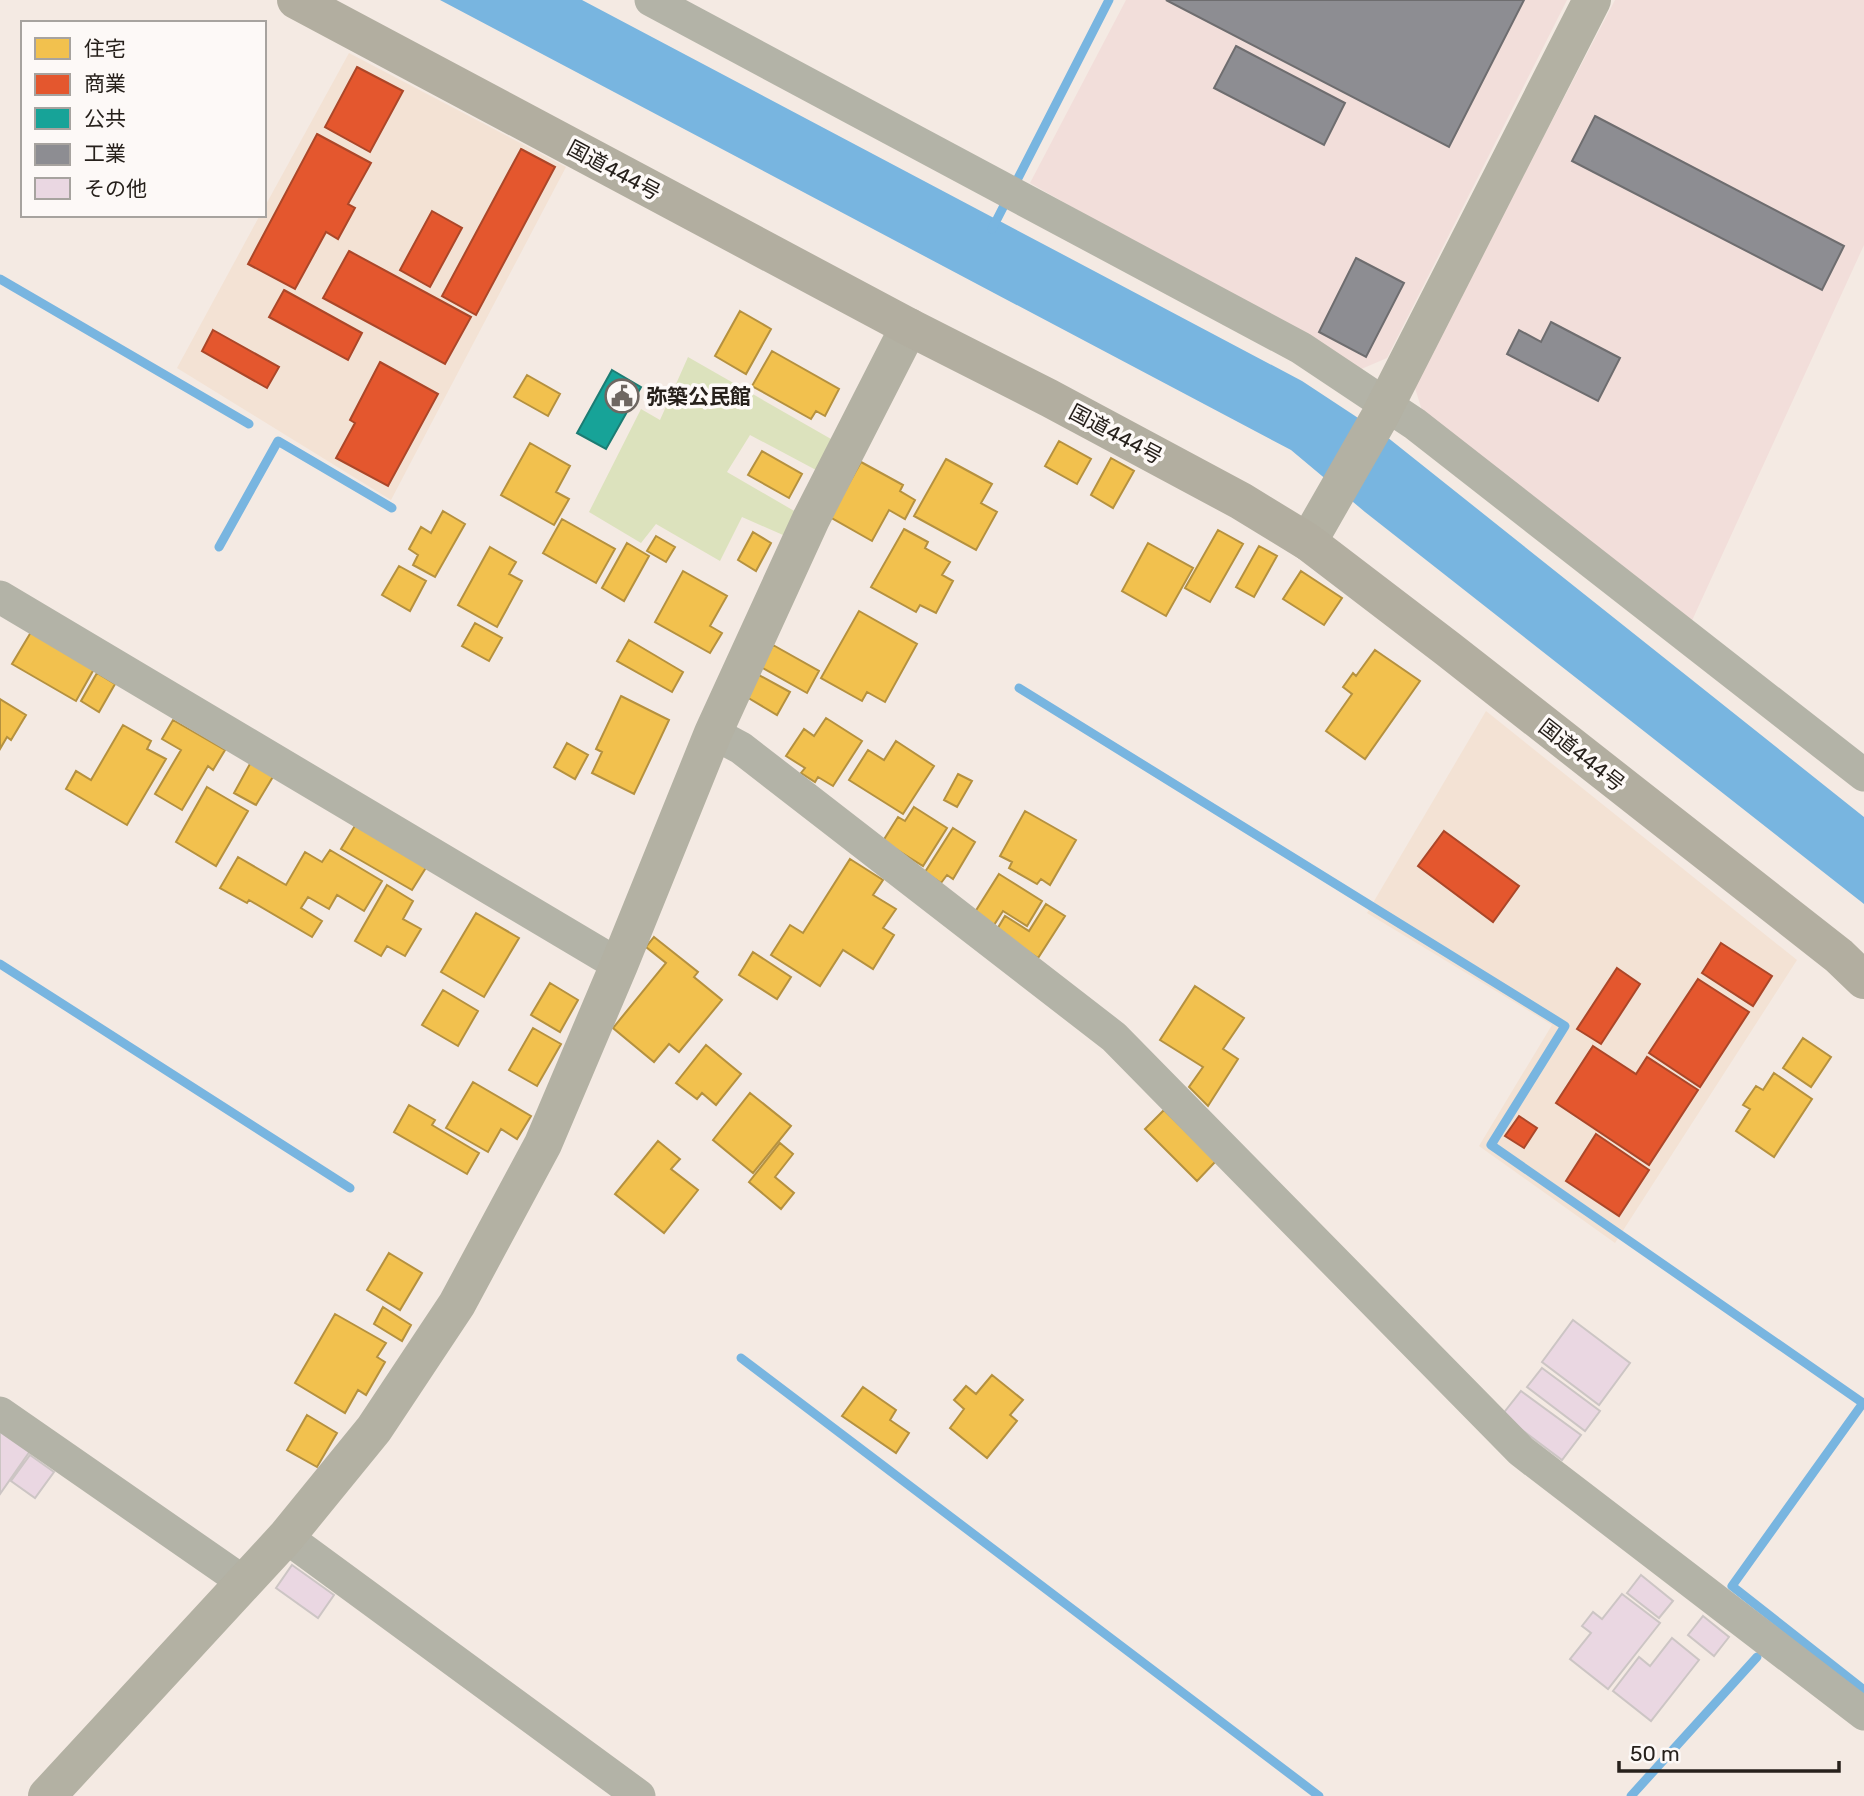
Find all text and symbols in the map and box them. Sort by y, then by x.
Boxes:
legend [21,21,266,217]
text: 住宅 [84,36,126,61]
text: 商業 [84,71,126,96]
text: 公共 [84,106,126,131]
street label: 国道444号 [563,135,665,205]
text: 工業 [84,141,126,166]
text: その他 [84,176,147,201]
public building icon: 弥築公民館 [603,377,641,415]
place label: 弥築公民館 [646,384,751,409]
street label: 国道444号 [1065,399,1167,469]
street label: 国道444号 [1534,714,1630,796]
scale bar [1619,1730,1840,1774]
text: 50 m [1630,1741,1680,1766]

